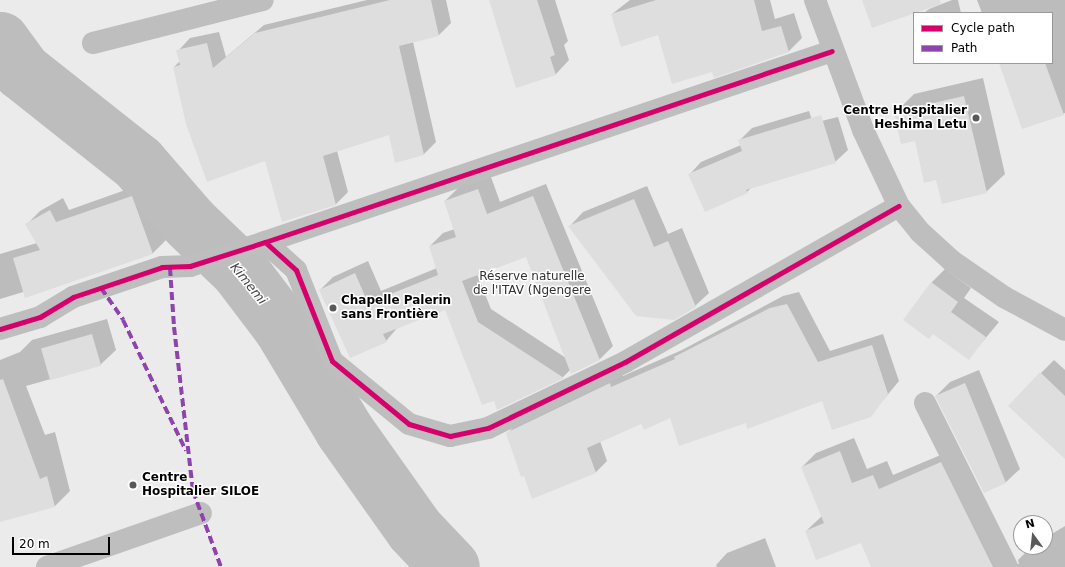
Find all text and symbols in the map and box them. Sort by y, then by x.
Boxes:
legend [913,12,1053,64]
text: Cycle path [951,21,1015,35]
text: Path [951,41,977,55]
place label: Centre Hospitalier Heshima Letu [843,104,967,132]
marker: Centre Hospitalier Heshima Letu [970,112,982,124]
water label: Kimemi [226,260,270,308]
park label: Réserve naturelle de l'ITAV (Ngengere [473,270,591,298]
place label: Chapelle Palerin sans Frontière [341,294,451,322]
marker: Chapelle Palerin sans Frontière [328,303,338,313]
place label: Centre Hospitalier SILOE [142,471,259,499]
marker: Centre Hospitalier SILOE [127,479,139,491]
north arrow [1013,515,1053,555]
text: N [1024,516,1036,531]
scale bar [14,529,112,555]
text: 20 m [19,537,50,551]

